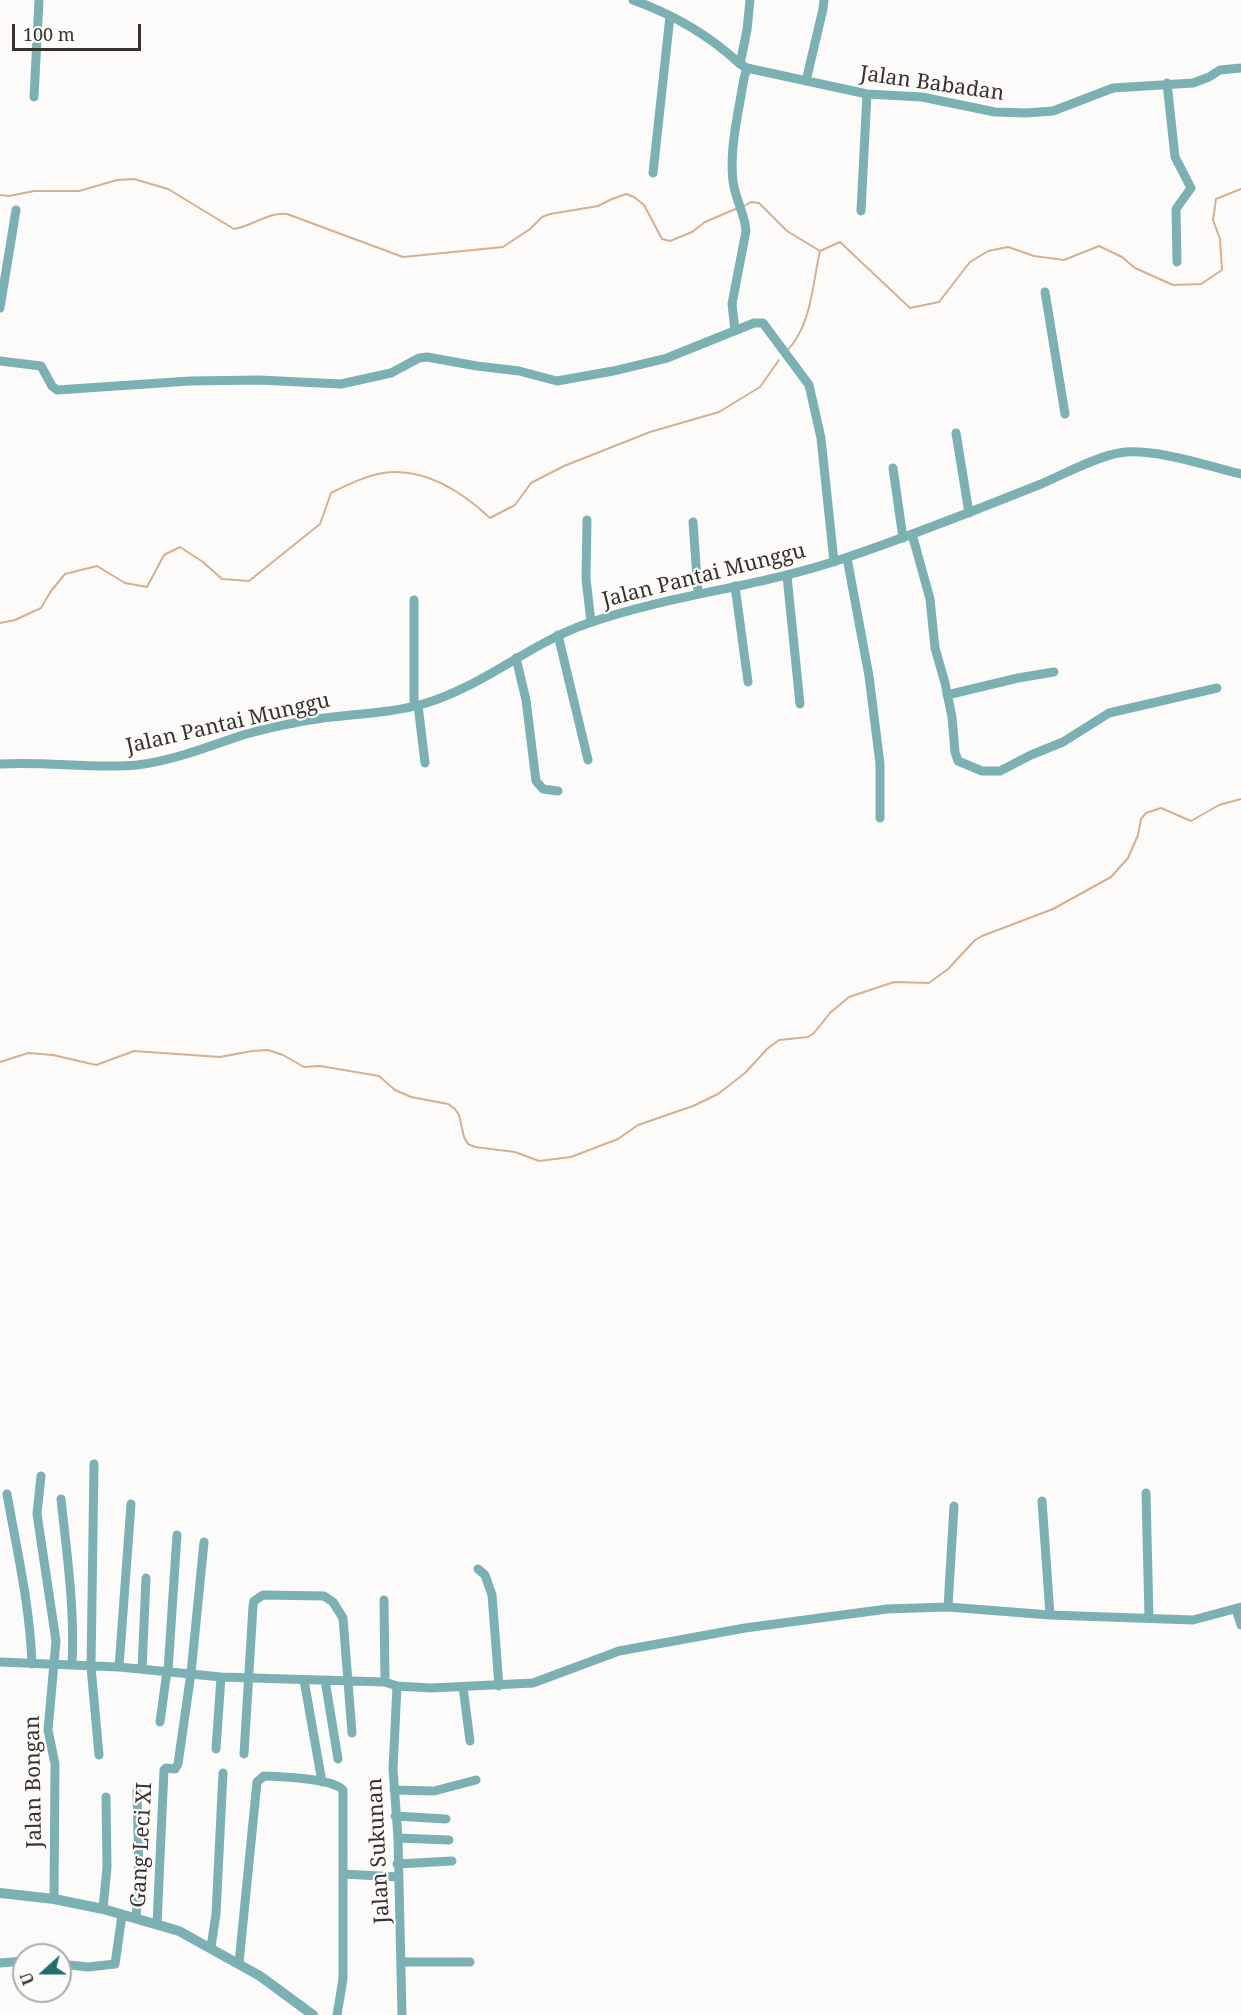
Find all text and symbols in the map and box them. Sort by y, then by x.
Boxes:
scale bar [15,12,144,50]
text: 100 m [23,22,75,46]
street label: Jalan Babadan [858,61,1006,107]
street label: Jalan Pantai Munggu [600,539,808,613]
street label: Jalan Pantai Munggu [124,688,332,760]
street label: Jalan Bongan [20,1715,48,1849]
street label: Jalan Sukunan [363,1777,395,1925]
street label: Gang Leci XI [126,1782,158,1908]
north arrow [12,1943,72,2003]
text: U [15,1969,39,1988]

